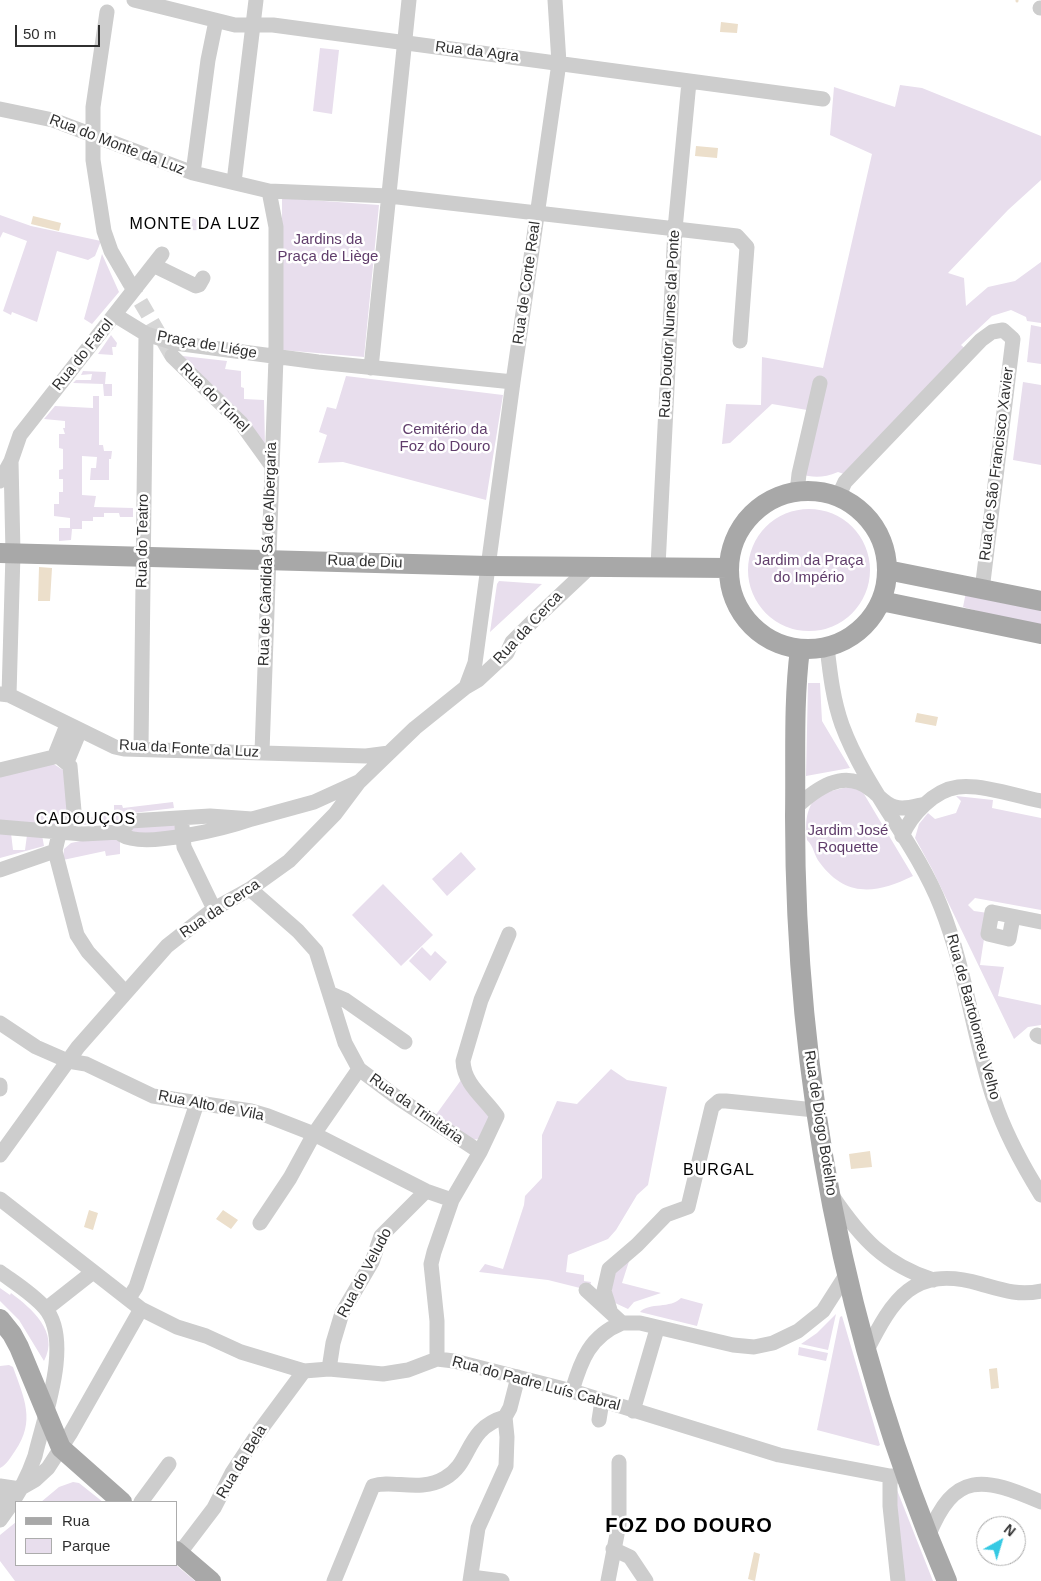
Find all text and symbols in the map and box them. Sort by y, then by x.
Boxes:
scale bar [18,15,102,47]
text: 50 m [23,25,56,42]
street label: Rua da Agra [434,38,520,66]
street label: Rua do Monte da Luz [47,111,187,179]
district label: MONTE DA LUZ [128,215,262,235]
street label: Rua de Corte Real [509,220,545,346]
street label: Rua Doutor Nunes da Ponte [656,229,684,419]
park label: Jardins da Praça de Liège [278,231,378,266]
street label: Rua do Farol [49,316,117,394]
street label: Praça de Liége [156,327,258,363]
street label: Rua do Túnel [176,360,252,436]
street label: Rua de São Francisco Xavier [976,366,1018,562]
park label: Cemitério da Foz do Douro [400,421,490,456]
street label: Rua de Cândida Sá de Albergaria [255,442,281,666]
street label: Rua do Teatro [133,494,153,588]
street label: Rua de Diu [327,552,403,572]
park label: Jardim da Praça do Império [754,552,864,587]
street label: Rua da Cerca [490,588,566,668]
street label: Rua da Fonte da Luz [119,736,259,762]
district label: CADOUÇOS [35,810,137,830]
park label: Jardim José Roquette [808,822,888,857]
street label: Rua da Cerca [177,876,263,942]
street label: Rua de Bartolomeu Velho [942,932,1004,1102]
street label: Rua de Diogo Botelho [800,1049,840,1197]
street label: Rua da Trinitária [366,1070,466,1148]
street label: Rua Alto de Vila [157,1087,265,1125]
district label: BURGAL [682,1161,756,1181]
street label: Rua do Veludo [334,1225,396,1321]
street label: Rua do Padre Luís Cabral [450,1353,622,1415]
street label: Rua da Bela [213,1422,271,1502]
legend [15,1501,178,1566]
text: Rua [62,1512,90,1529]
district label: FOZ DO DOURO [604,1514,774,1538]
north arrow [976,1516,1026,1566]
text: N [1001,1521,1019,1540]
text: Parque [62,1537,110,1554]

